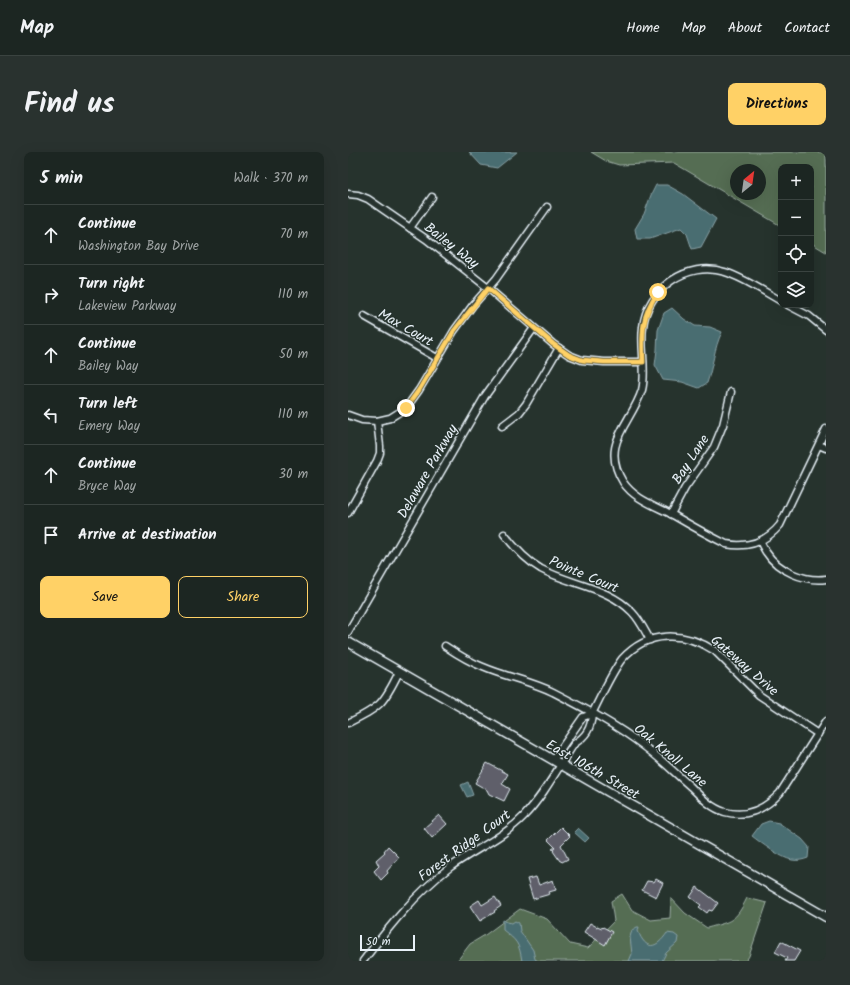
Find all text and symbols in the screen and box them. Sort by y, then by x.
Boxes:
text: Map [20,13,54,43]
text: Home [626,17,660,39]
text: Map [682,17,706,39]
text: About [728,17,762,39]
text: Contact [784,17,830,39]
text: Find us [24,82,115,127]
button: Directions [728,83,826,125]
north arrow [730,164,766,200]
map controls [778,164,814,308]
button: + [778,164,814,200]
text: 5 min [40,165,83,192]
text: Walk · 370 m [233,168,308,189]
button: − [778,200,814,236]
text: Continue [78,212,136,236]
street label: Bailey Way [419,217,484,275]
icon: ahead [40,224,62,246]
text: 70 m [280,224,308,245]
text: Washington Bay Drive [78,236,199,257]
button: locate [778,236,814,272]
text: Turn right [78,272,145,296]
button: layers [778,272,814,308]
route start [649,283,667,301]
icon: right [40,284,62,306]
text: 110 m [278,284,308,305]
text: Lakeview Parkway [78,296,176,317]
street label: Max Court [374,303,438,353]
text: Continue [78,332,136,356]
icon: ahead [40,344,62,366]
text: 50 m [279,344,308,365]
text: Bailey Way [78,356,138,377]
text: Turn left [78,392,138,416]
route end [397,399,415,417]
icon: left [40,404,62,426]
text: 110 m [278,404,308,425]
text: Emery Way [78,416,140,437]
street label: Delaware Parkway [392,420,464,523]
street label: Bay Lane [666,430,716,489]
text: Continue [78,452,136,476]
icon: ahead [40,464,62,486]
text: 30 m [279,464,308,485]
text: Bryce Way [78,476,136,497]
text: Arrive at destination [78,523,217,547]
icon: arrive [40,524,62,546]
street label: Pointe Court [545,550,622,600]
button: Save [40,576,170,618]
button: Share [178,576,308,618]
street label: Gateway Drive [705,630,784,702]
street label: Oak Knoll Lane [629,718,712,794]
street label: East 106th Street [542,734,644,806]
street label: Forest Ridge Court [414,804,516,887]
scale bar [360,933,415,952]
text: 50 m [366,933,391,951]

